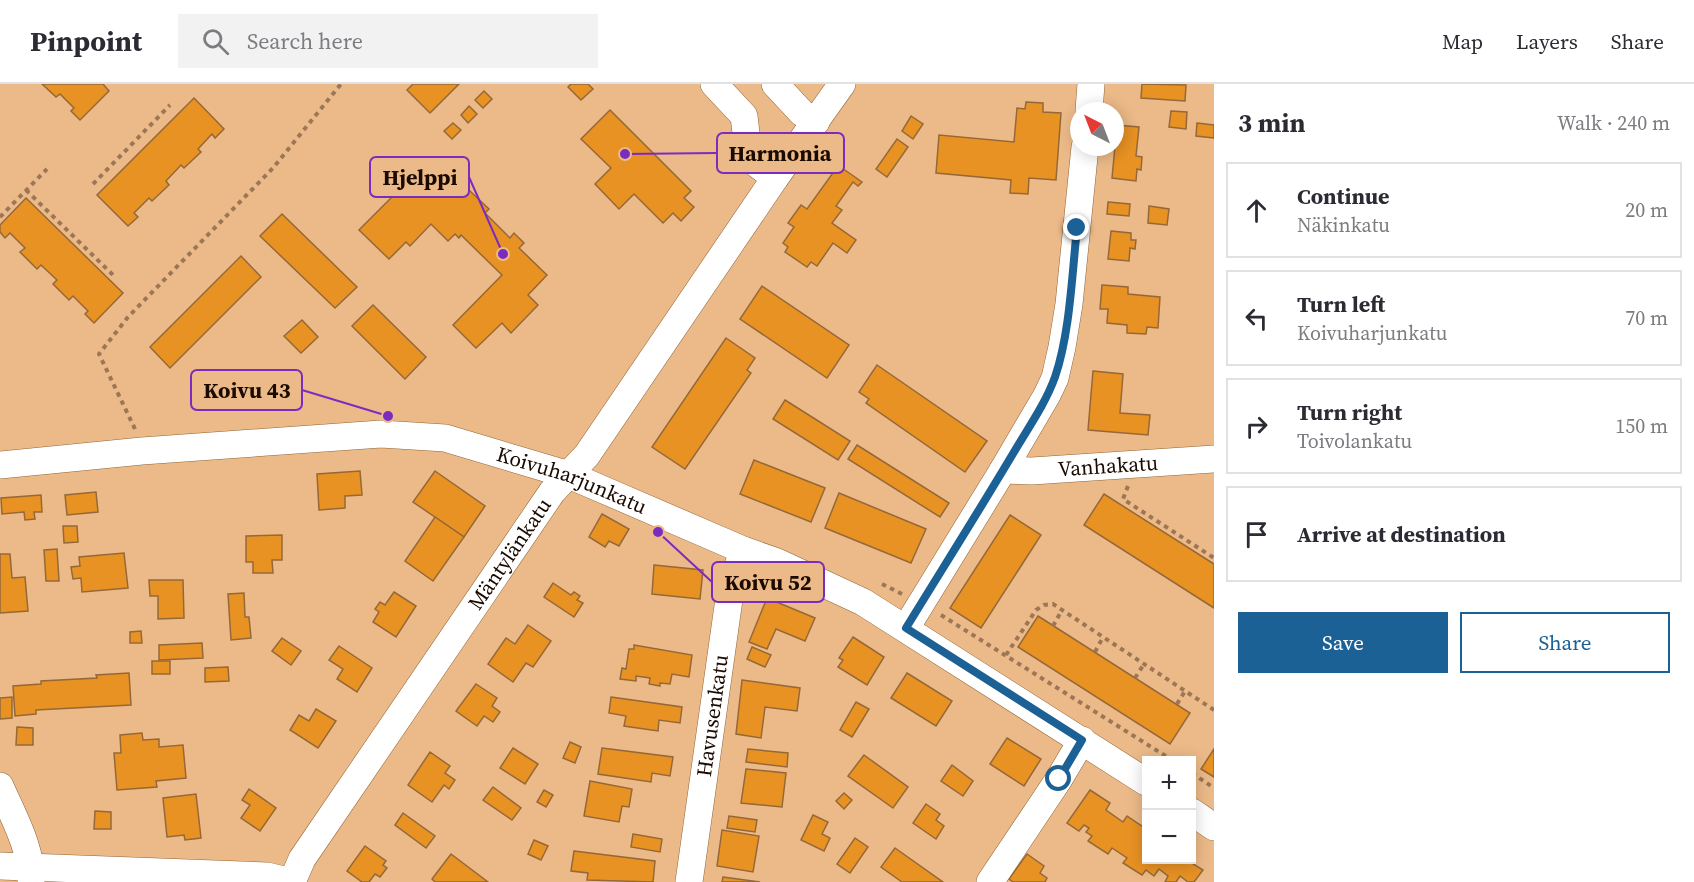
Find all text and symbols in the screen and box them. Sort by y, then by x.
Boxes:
search box [178,14,598,68]
text: Pinpoint [30,22,142,60]
icon: search [199,25,232,58]
text: Search here [247,26,363,56]
text: Map [1442,27,1483,56]
text: Layers [1516,27,1578,56]
text: Share [1611,27,1664,56]
north arrow [1070,102,1124,156]
text: 3 min [1238,105,1305,141]
text: Walk · 240 m [1557,109,1670,137]
callout: Harmonia [717,133,844,173]
text: Harmonia [729,138,832,168]
callout: Hjelppi [370,157,469,197]
text: Hjelppi [383,162,458,192]
text: Continue [1297,181,1390,211]
icon: ahead [1240,194,1273,227]
text: 20 m [1625,196,1668,224]
text: Näkinkatu [1297,211,1390,239]
route end [1063,214,1089,240]
text: Turn left [1297,289,1385,319]
icon: left [1240,302,1273,335]
text: 70 m [1625,304,1668,332]
text: Koivuharjunkatu [1297,319,1448,347]
callout: Koivu 43 [191,370,302,410]
text: Koivu 43 [203,375,291,405]
text: Turn right [1297,397,1402,427]
icon: right [1240,410,1273,443]
text: 150 m [1615,412,1668,440]
text: Toivolankatu [1297,427,1412,455]
street label: Koivuharjunkatu [493,439,651,521]
street label: Vanhakatu [1057,448,1159,483]
street label: Mäntylänkatu [461,492,558,616]
icon: arrive [1240,518,1273,551]
text: Arrive at destination [1297,519,1506,549]
callout: Koivu 52 [712,562,824,602]
text: Koivu 52 [724,567,812,597]
button: Save [1238,612,1448,673]
button: Share [1460,612,1670,673]
street label: Havusenkatu [689,653,735,779]
map controls [1142,756,1196,864]
button: + [1142,756,1196,810]
route start [1045,765,1071,791]
button: − [1142,810,1196,864]

